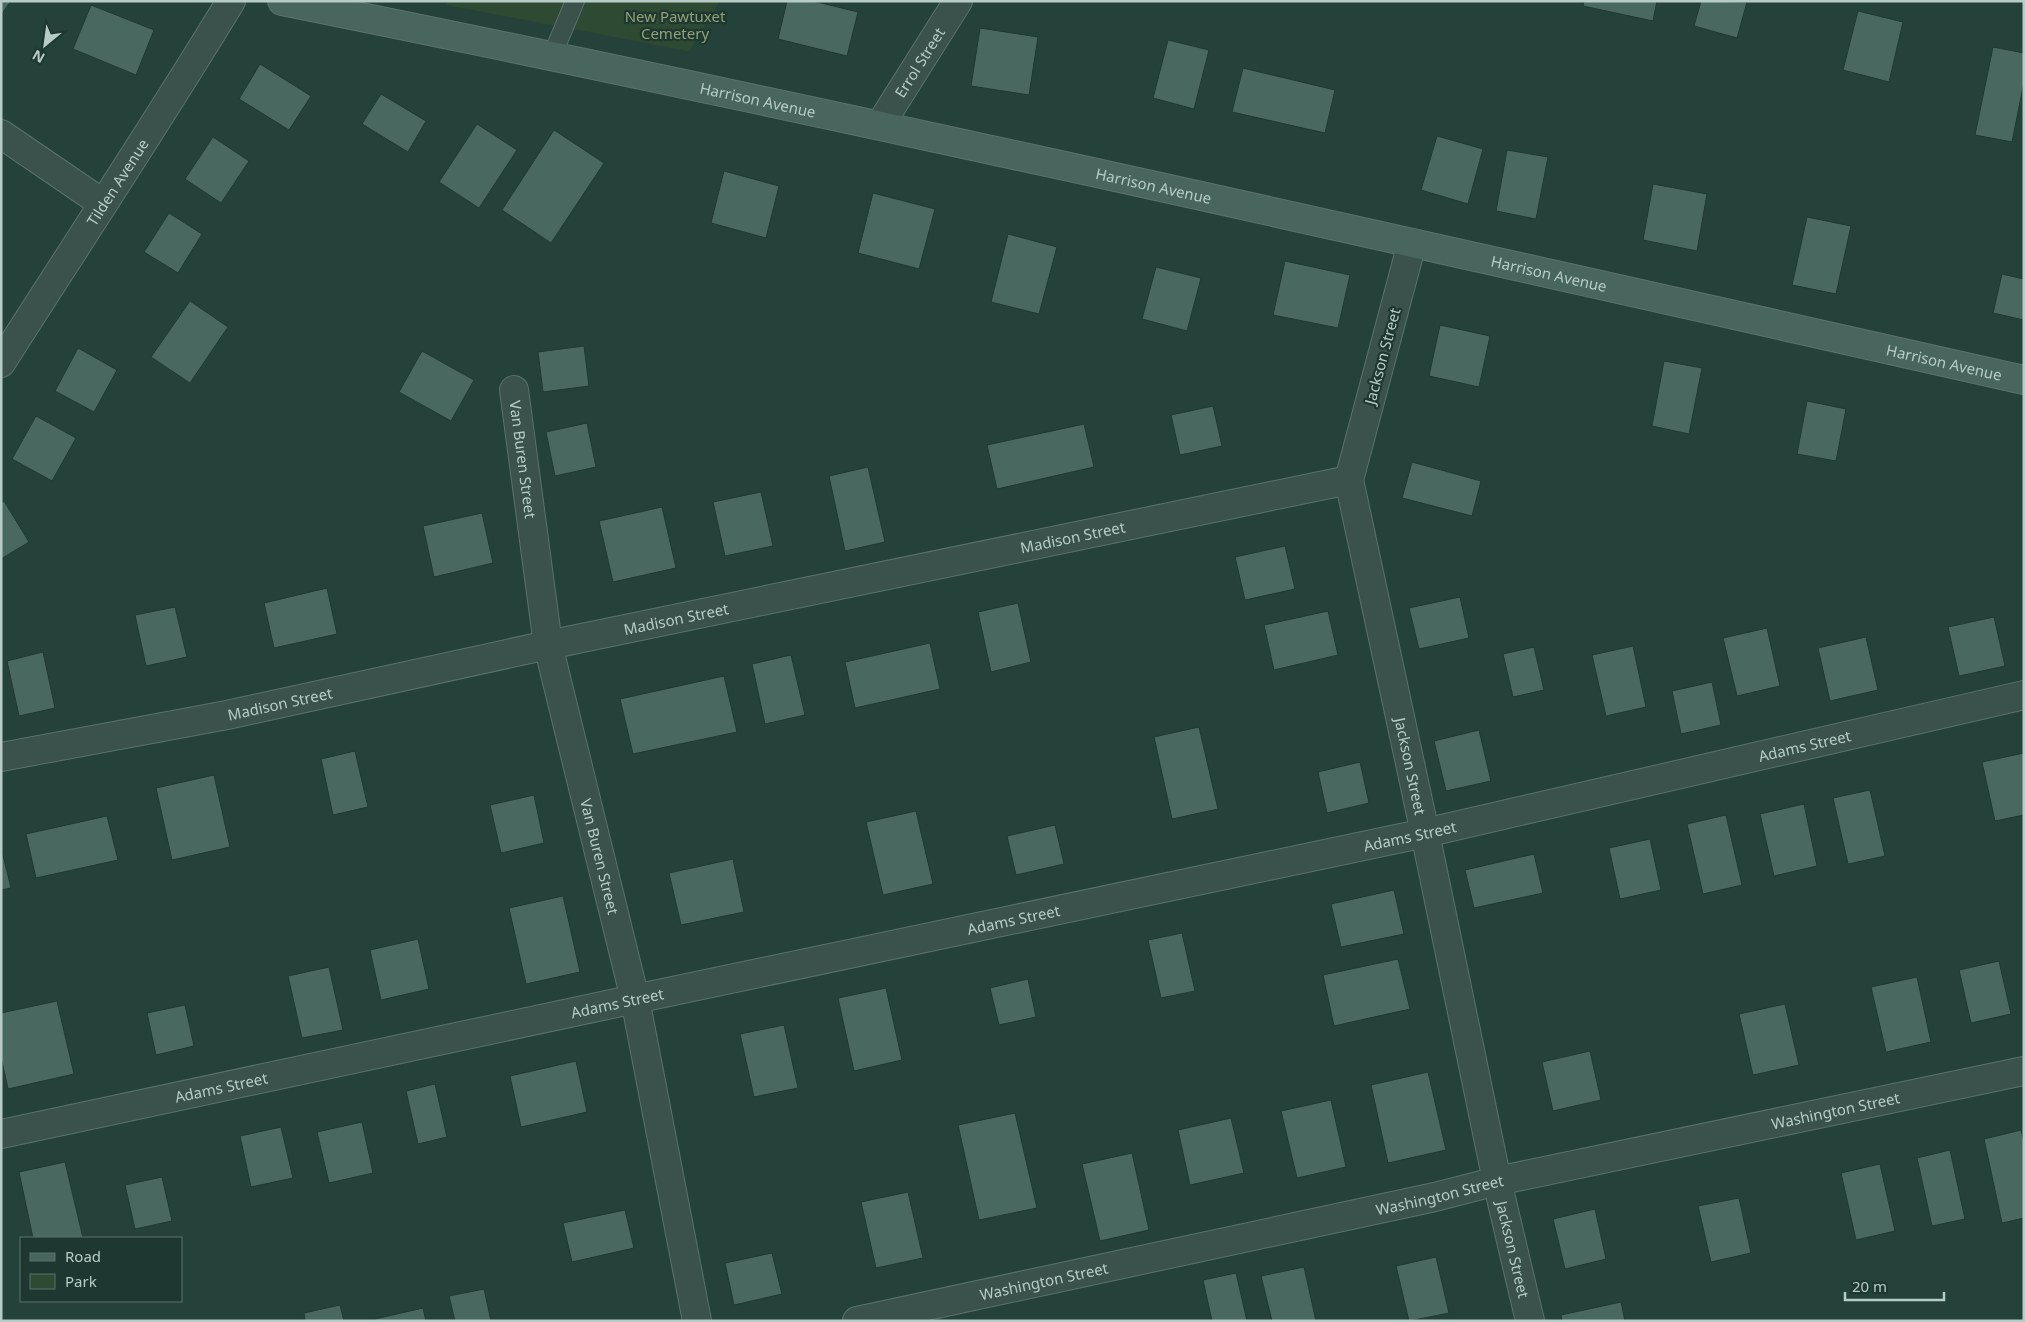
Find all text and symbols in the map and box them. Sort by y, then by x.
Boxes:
park label: New Pawtuxet Cemetery [625,6,726,43]
north arrow [20,20,70,70]
street label: Errol Street [890,23,949,101]
text: N [29,46,48,68]
street label: Harrison Avenue [698,78,818,122]
street label: Tilden Avenue [82,135,153,229]
street label: Harrison Avenue [1094,163,1213,208]
street label: Harrison Avenue [1489,251,1609,296]
street label: Jackson Street [1359,305,1405,408]
street label: Harrison Avenue [1884,339,2004,385]
street label: Van Buren Street [505,399,541,520]
street label: Madison Street [1018,516,1127,557]
street label: Madison Street [622,598,731,639]
street label: Madison Street [226,682,335,725]
street label: Jackson Street [1390,714,1431,817]
street label: Adams Street [1756,725,1853,766]
street label: Van Buren Street [576,796,624,917]
street label: Adams Street [1362,816,1459,856]
street label: Adams Street [965,900,1062,939]
street label: Adams Street [569,983,666,1022]
street label: Adams Street [173,1067,270,1107]
street label: Washington Street [1770,1087,1902,1133]
street label: Washington Street [1374,1170,1506,1219]
street label: Jackson Street [1492,1197,1534,1301]
legend [20,1237,182,1302]
text: Road [65,1246,101,1266]
street label: Washington Street [978,1257,1110,1304]
scale bar [1845,1270,1944,1302]
text: Park [65,1271,97,1291]
text: 20 m [1852,1276,1887,1296]

